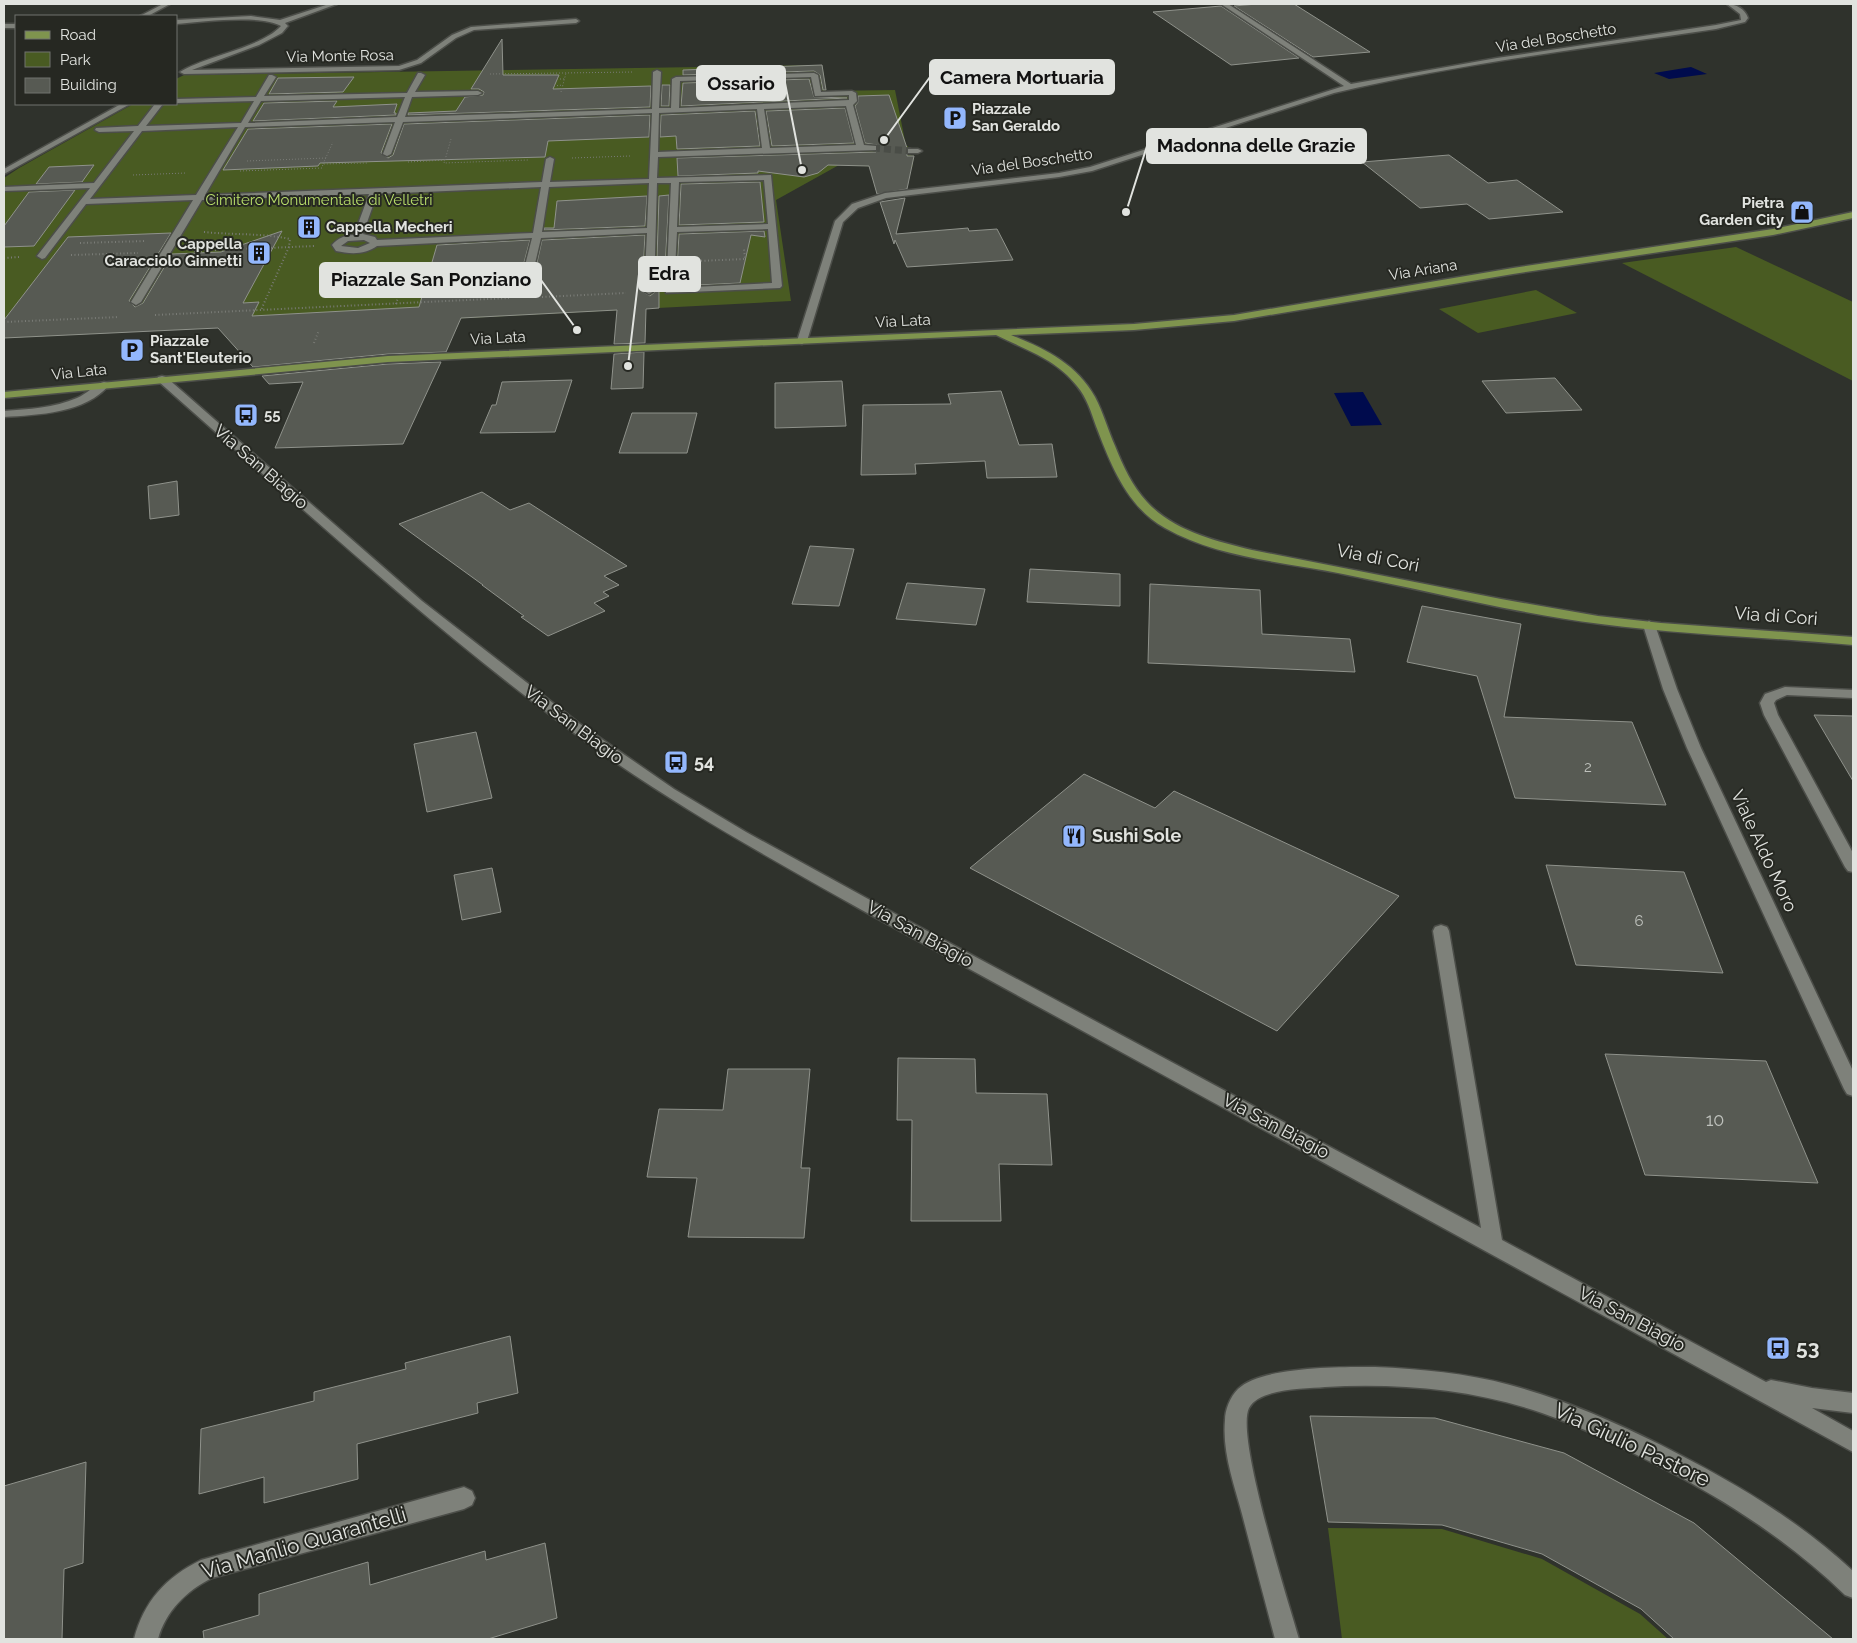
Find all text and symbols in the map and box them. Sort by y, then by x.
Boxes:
legend [15,15,178,105]
street label: Via del Boschetto [1494,20,1618,56]
text: Road [60,26,96,44]
street label: Via Monte Rosa [286,46,394,66]
text: Park [60,51,91,69]
callout: Camera Mortuaria [930,60,1114,94]
callout: Ossario [697,66,785,100]
text: Camera Mortuaria [940,66,1104,88]
text: Ossario [707,72,775,94]
text: Building [60,76,117,94]
place label: Piazzale San Geraldo [972,100,1060,135]
parking icon: Piazzale San Geraldo [942,105,968,131]
callout: Madonna delle Grazie [1147,129,1366,163]
text: Madonna delle Grazie [1157,134,1355,156]
street label: Via del Boschetto [970,145,1094,179]
park label: Cimitero Monumentale di Velletri [205,191,433,209]
place label: Pietra Garden City [1699,194,1785,229]
shop icon: Pietra Garden City [1789,199,1815,225]
building icon: Cappella Mecheri [296,214,322,240]
place label: Cappella Mecheri [326,218,453,236]
place label: Cappella Caracciolo Ginnetti [104,235,242,270]
building icon: Cappella Caracciolo Ginnetti [246,240,272,266]
street label: Via Ariana [1388,256,1458,284]
callout: Edra [639,257,700,291]
text: Edra [648,262,690,284]
callout: Piazzale San Ponziano [320,263,541,297]
text: Piazzale San Ponziano [331,268,531,290]
street label: Via Lata [875,311,931,331]
street label: Via Lata [470,328,526,348]
place label: Piazzale Sant'Eleuterio [150,332,251,367]
parking icon: Piazzale Sant'Eleuterio [119,337,145,363]
street label: Via Lata [50,360,108,384]
bus stop icon: 55 [233,402,259,428]
place label: 55 [264,406,281,424]
street label: Via San Biagio [210,420,313,513]
street label: Via di Cori [1335,539,1421,576]
street label: Via di Cori [1734,602,1818,629]
street label: Via San Biagio [521,681,628,769]
bus stop icon: 54 [663,749,689,775]
place label: 54 [694,751,714,772]
house number: 2 [1584,758,1592,776]
street label: Viale Aldo Moro [1727,786,1802,915]
restaurant icon: Sushi Sole [1061,823,1087,849]
place label: Sushi Sole [1092,825,1181,846]
street label: Via San Biagio [864,896,977,971]
house number: 6 [1634,912,1644,930]
street label: Via San Biagio [1219,1089,1333,1163]
house number: 10 [1706,1109,1724,1130]
street label: Via San Biagio [1575,1282,1689,1356]
bus stop icon: 53 [1765,1335,1791,1361]
place label: 53 [1796,1335,1819,1360]
street label: Via Giulio Pastore [1550,1397,1714,1492]
street label: Via Manlio Quarantelli [199,1501,409,1584]

